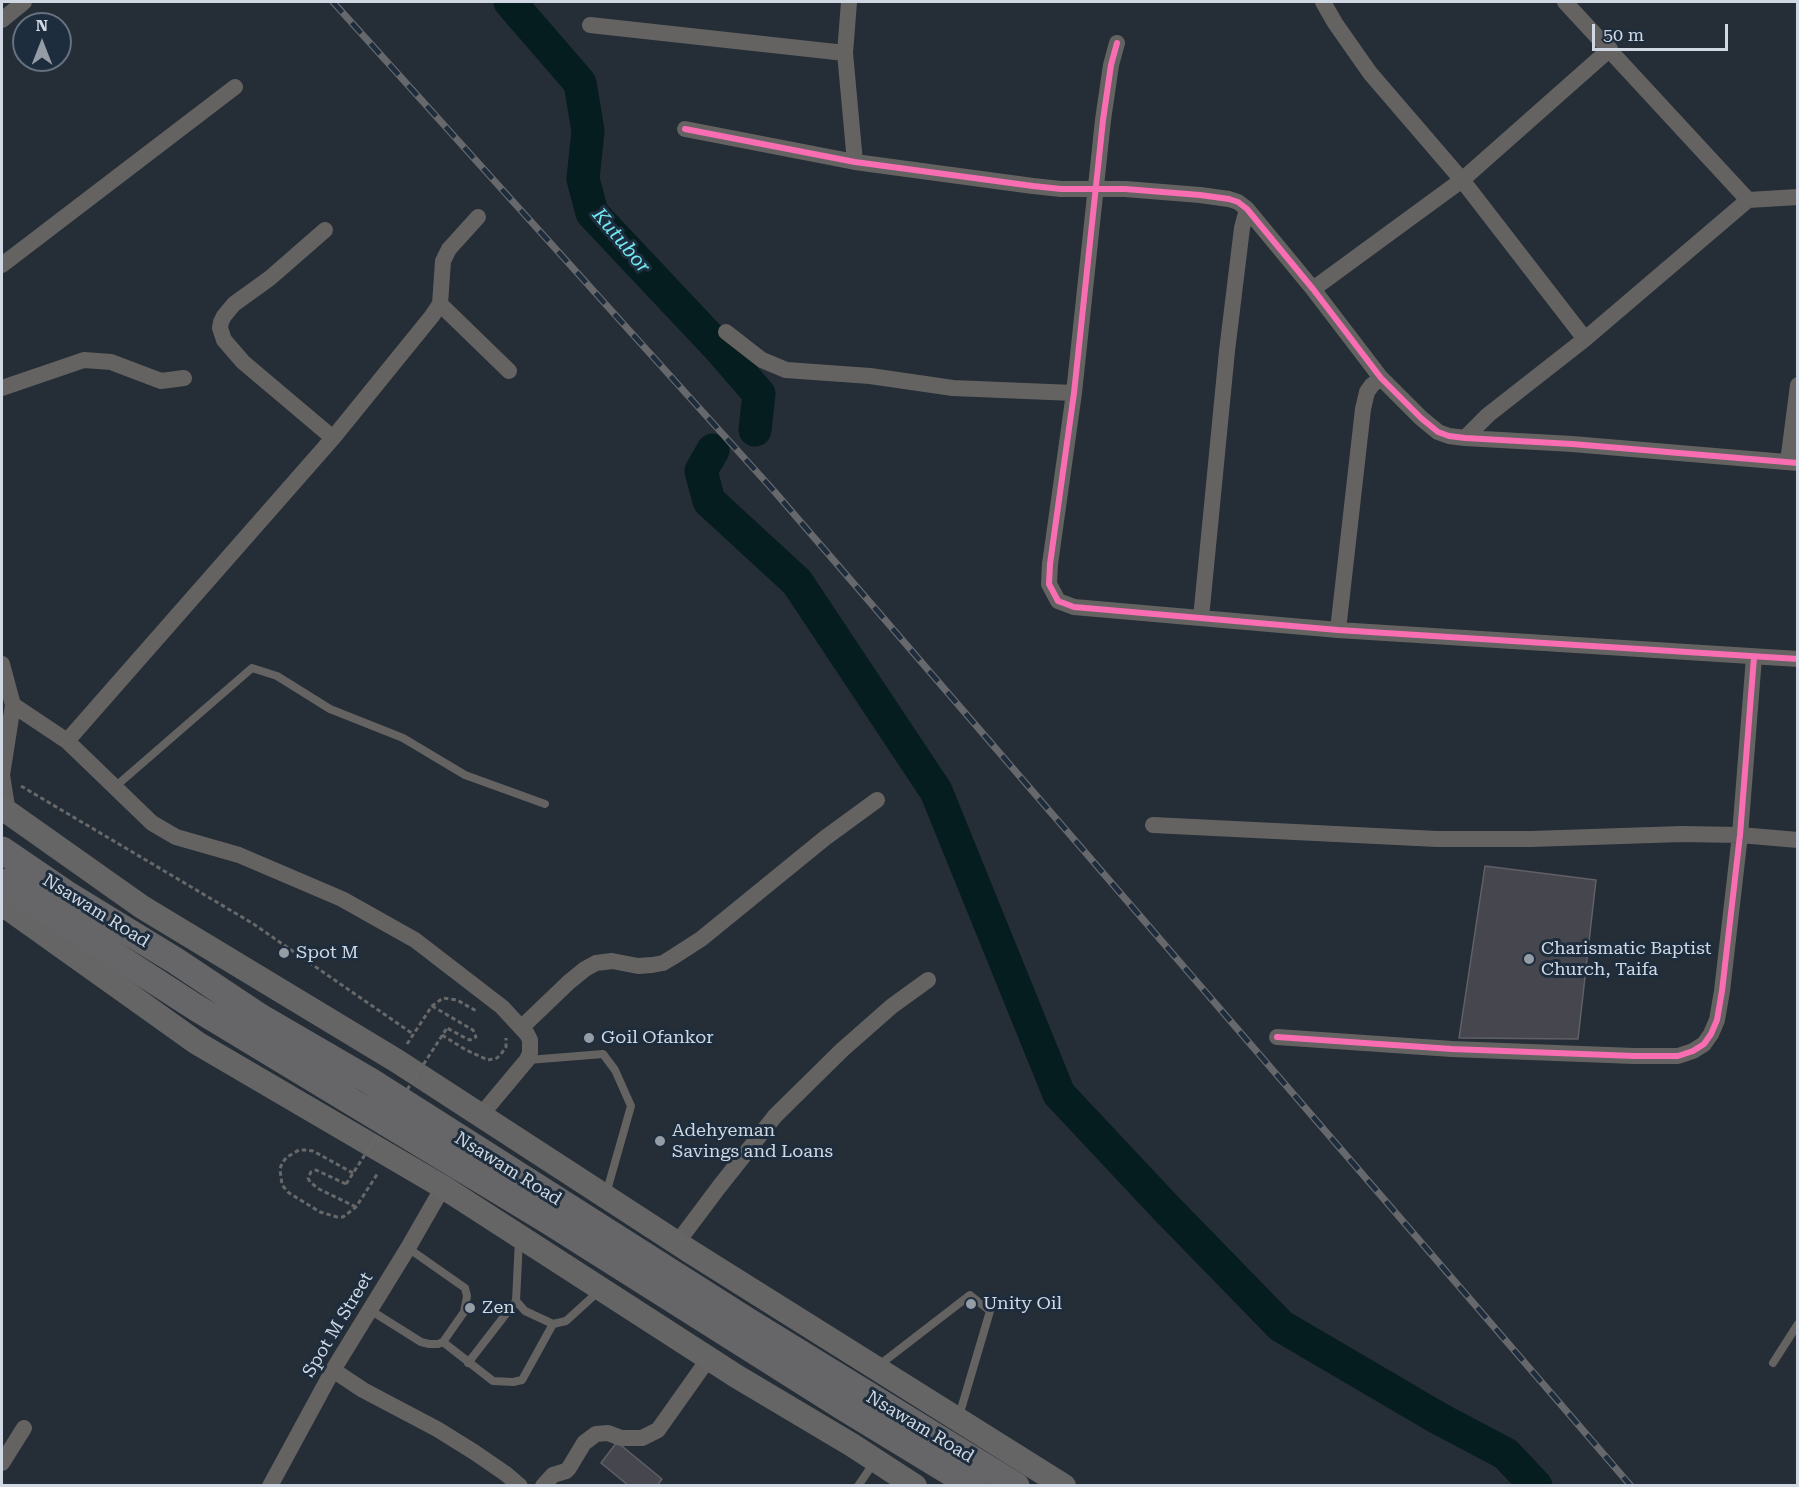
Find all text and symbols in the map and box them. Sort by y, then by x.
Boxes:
north arrow [12,12,72,72]
scale bar [1595,12,1732,50]
text: N [36,16,48,35]
text: 50 m [1603,24,1644,45]
water label: Kutubor [587,203,655,279]
street label: Nsawam Road [39,870,153,952]
place label: Charismatic Baptist Church, Taifa [1541,938,1711,980]
place label: Spot M [296,942,358,964]
marker: Spot M [277,946,291,960]
marker: Charismatic Baptist Church, Taifa [1522,952,1536,966]
place label: Goil Ofankor [601,1027,714,1049]
marker: Goil Ofankor [582,1031,596,1045]
place label: Adehyeman Savings and Loans [672,1120,833,1162]
street label: Nsawam Road [451,1128,565,1210]
marker: Adehyeman Savings and Loans [653,1134,667,1148]
street label: Spot M Street [298,1269,378,1381]
place label: Unity Oil [983,1293,1062,1315]
place label: Zen [482,1297,515,1319]
marker: Unity Oil [964,1297,978,1311]
marker: Zen [463,1301,477,1315]
street label: Nsawam Road [862,1386,978,1468]

